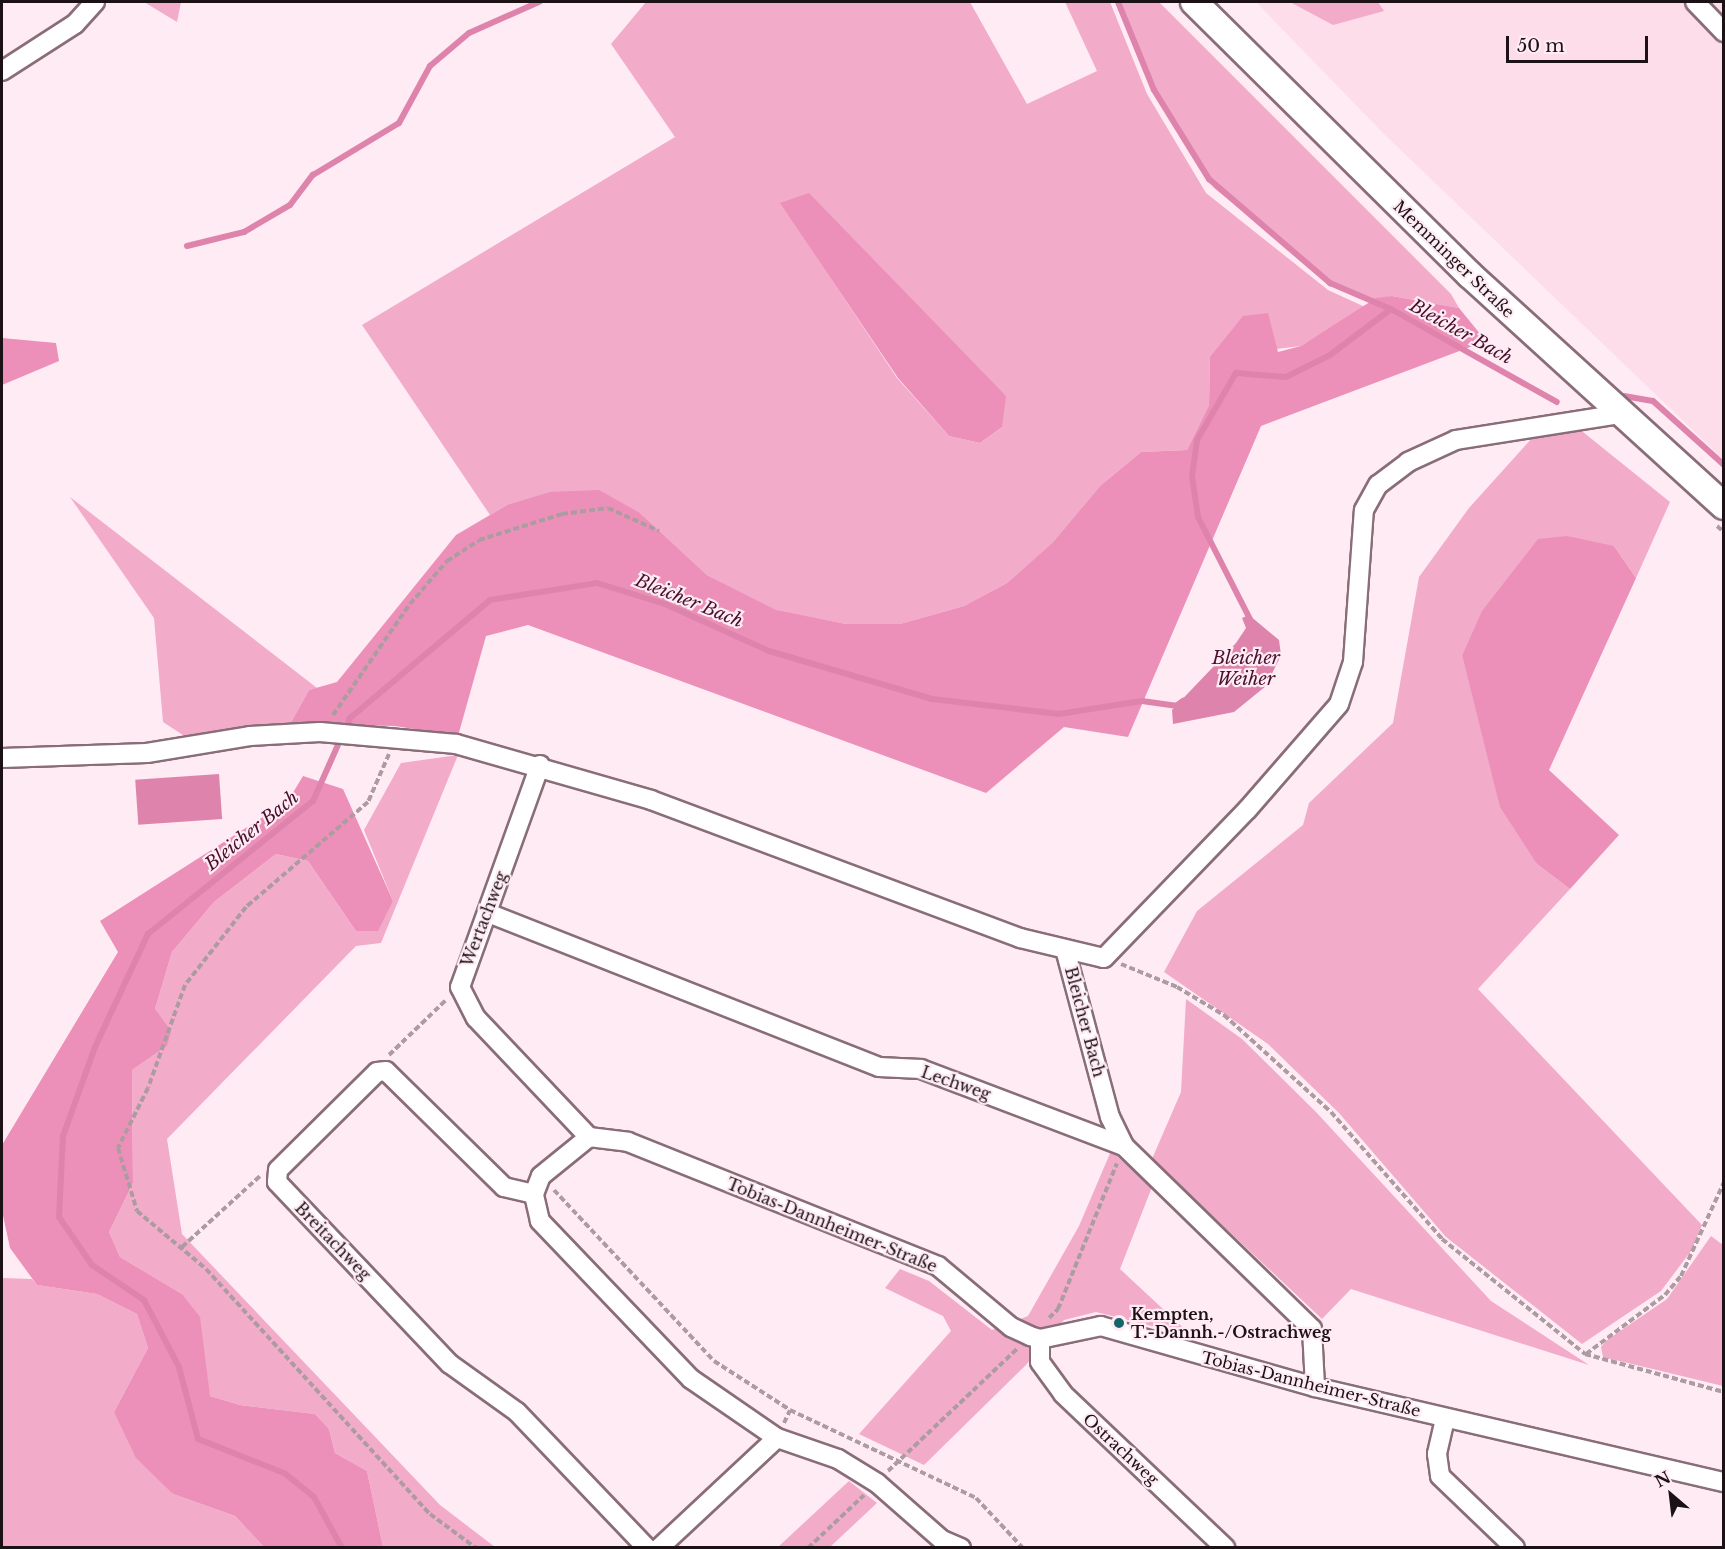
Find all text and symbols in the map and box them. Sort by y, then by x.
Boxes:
scale bar [1509,24,1652,62]
text: 50 m [1517,35,1565,57]
street label: Memminger Straße [1389,196,1519,322]
water label: Bleicher Bach [1406,295,1516,369]
water label: Bleicher Bach [632,570,746,632]
water label: Bleicher Weiher [1212,648,1280,690]
water label: Bleicher Bach [201,787,303,875]
street label: Wertachweg [457,869,511,969]
street label: Bleicher Bach [1061,965,1109,1079]
street label: Lechweg [919,1062,993,1104]
street label: Tobias-Dannheimer-Straße [724,1174,940,1276]
street label: Breitachweg [291,1198,375,1284]
place label: Kempten, T.-Dannh.-/Ostrachweg [1131,1304,1331,1342]
marker: Kempten, T.-Dannh.-/Ostrachweg [1112,1316,1126,1330]
street label: Tobias-Dannheimer-Straße [1199,1347,1423,1421]
street label: Ostrachweg [1079,1409,1163,1489]
north arrow [1641,1465,1701,1525]
text: N [1651,1467,1674,1491]

